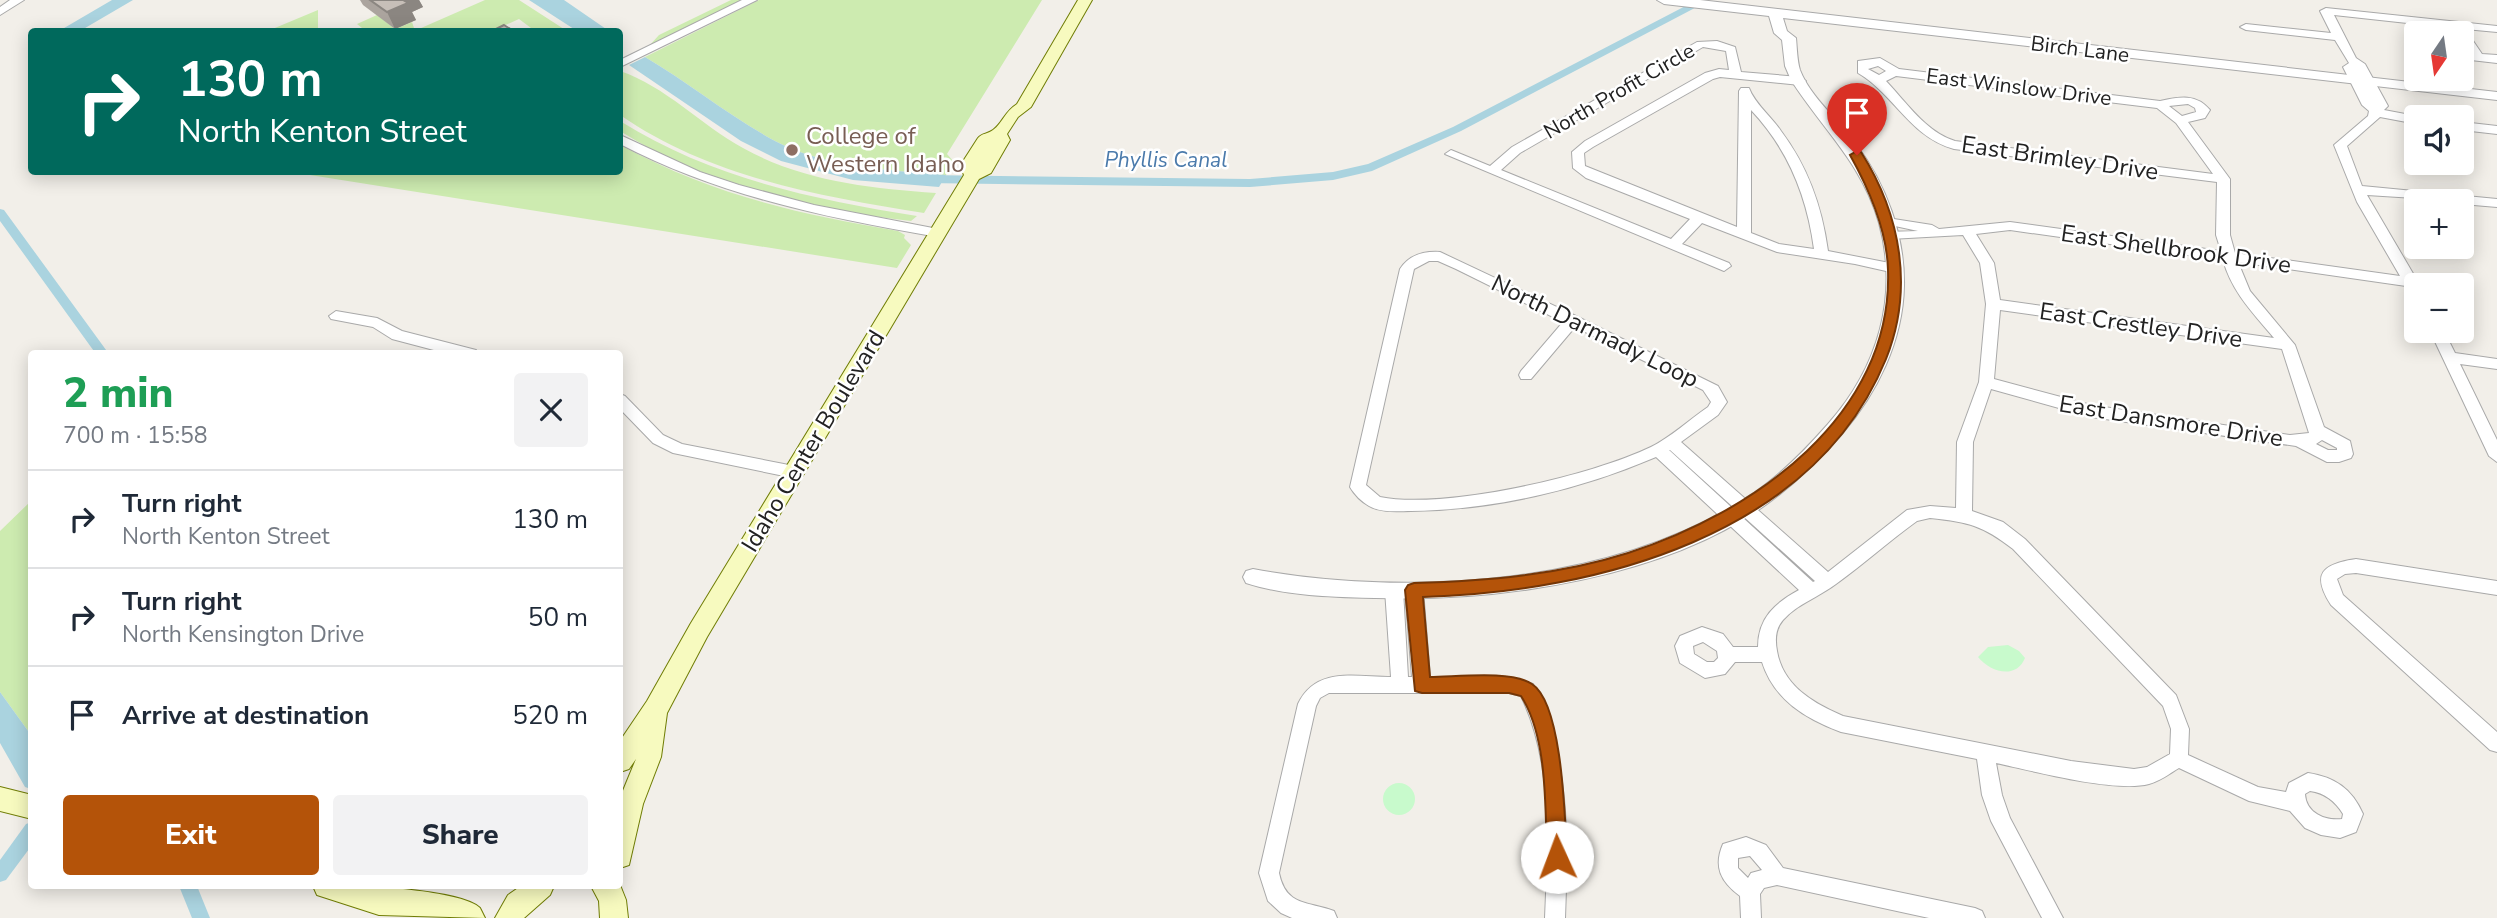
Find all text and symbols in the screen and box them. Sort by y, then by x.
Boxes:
north arrow [2404,21,2474,91]
map controls [2404,21,2474,343]
street label: Birch Lane [2029,29,2131,69]
street label: North Profit Circle [1538,36,1700,146]
text: 130 m [178,46,322,113]
icon: right [63,56,154,147]
street label: East Winslow Drive [1925,62,2113,112]
pin [1827,83,1887,155]
icon: arrive [1838,94,1876,132]
button: sound [2404,105,2474,175]
text: North Kenton Street [178,110,467,153]
place label: College of Western Idaho [806,120,964,180]
street label: East Brimley Drive [1959,128,2161,188]
marker: College of Western Idaho [784,142,800,158]
water label: Phyllis Canal [1105,146,1227,174]
button: + [2404,189,2474,259]
street label: East Shellbrook Drive [2059,217,2293,281]
street label: North Darmady Loop [1486,267,1704,395]
button: − [2404,273,2474,343]
street label: East Crestley Drive [2037,295,2245,355]
street label: Idaho Center Boulevard [734,324,892,558]
text: 2 min [63,365,173,422]
button: close [514,373,588,447]
street label: East Dansmore Drive [2057,387,2285,455]
text: 700 m · 15:58 [63,420,208,451]
text: Turn right [122,486,241,521]
icon: right [63,500,101,538]
text: 130 m [512,502,588,537]
text: North Kenton Street [122,521,330,552]
text: Turn right [122,584,241,619]
icon: right [63,598,101,636]
text: 50 m [528,600,588,635]
text: North Kensington Drive [122,619,364,650]
icon: arrive [63,696,101,734]
text: Arrive at destination [122,698,369,733]
text: 520 m [512,698,588,733]
button: Exit [63,795,319,875]
button: Share [333,795,588,875]
position arrow [1520,820,1594,894]

